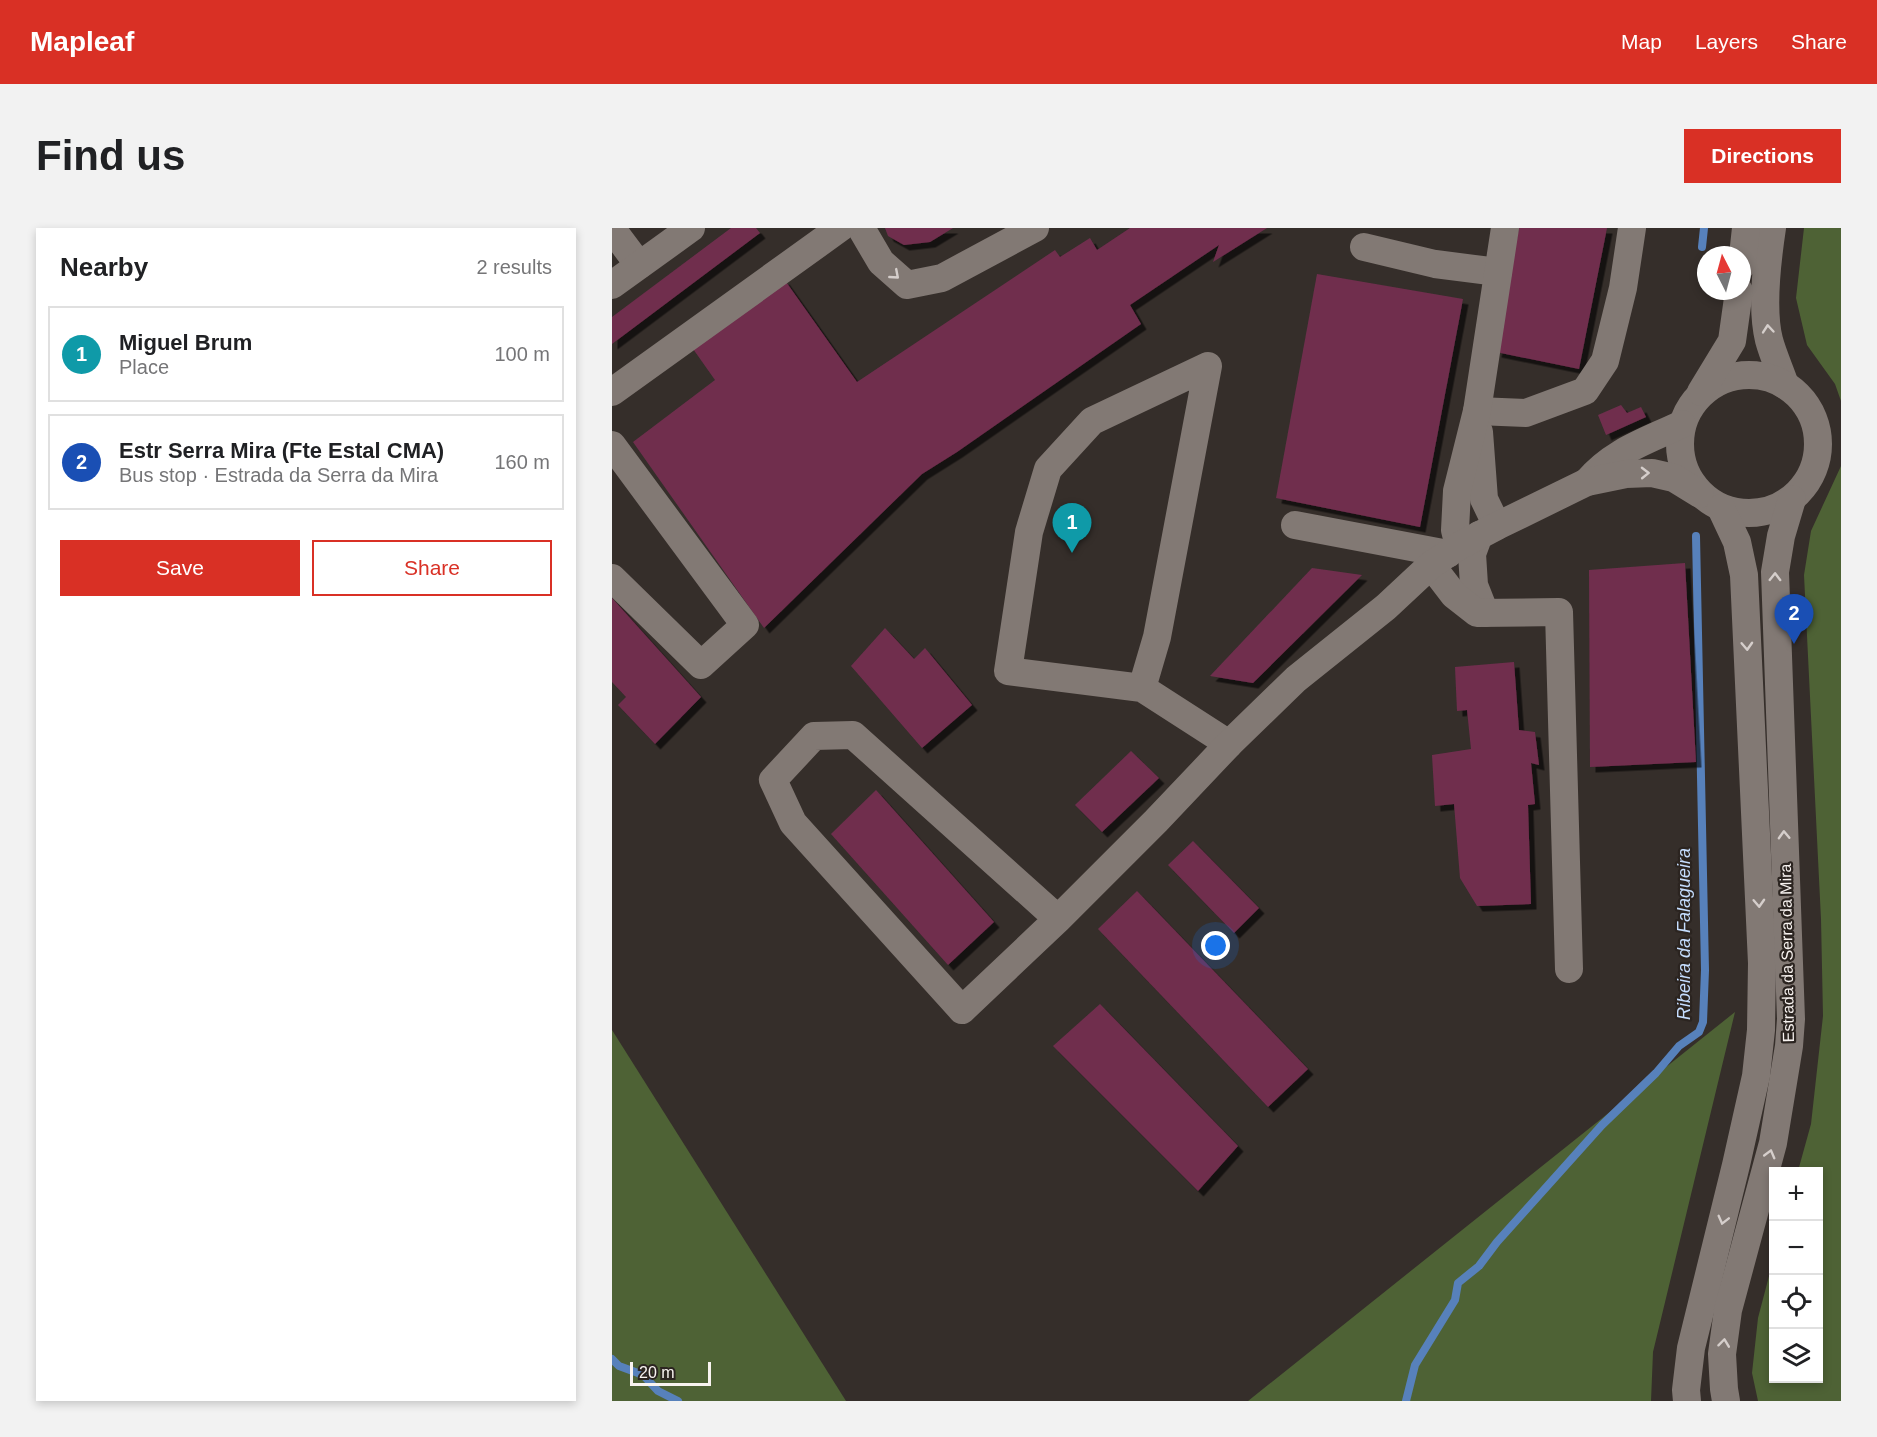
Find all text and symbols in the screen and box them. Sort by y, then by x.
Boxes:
text: Mapleaf [30,26,134,57]
text: Map [1621,30,1662,53]
text: Layers [1695,30,1758,53]
text: Share [1791,30,1847,53]
button: Directions [1684,129,1841,183]
text: Find us [36,132,185,179]
north arrow [1697,246,1751,300]
text: Nearby [60,252,148,282]
text: 2 results [476,256,552,278]
one-way arrow [888,268,899,279]
one-way arrow [1762,324,1775,334]
text: Miguel Brum [119,330,252,355]
text: 1 [76,343,87,365]
text: 100 m [494,343,550,365]
text: Place [119,356,169,378]
text: Estr Serra Mira (Fte Estal CMA) [119,438,444,463]
text: 2 [76,451,87,473]
text: 160 m [494,451,550,473]
text: Bus stop · Estrada da Serra da Mira [119,464,438,486]
one-way arrow [1640,467,1649,480]
pin: 1 [1052,504,1092,553]
button: Save [60,540,300,596]
button: Share [312,540,552,596]
one-way arrow [1769,572,1782,581]
pin: 2 [1774,594,1814,644]
one-way arrow [1740,641,1753,650]
one-way arrow [1778,830,1791,839]
water label: Ribeira da Falagueira [1674,848,1694,1020]
street label: Estrada da Serra da Mira [1777,863,1797,1043]
one-way arrow [1753,899,1766,908]
your location [1201,931,1230,960]
one-way arrow [1763,1149,1776,1159]
map controls [1769,1167,1823,1383]
button: + [1769,1167,1823,1221]
one-way arrow [1717,1215,1730,1225]
button: − [1769,1221,1823,1275]
button: locate [1769,1275,1823,1329]
button: layers [1769,1329,1823,1383]
one-way arrow [1717,1338,1729,1347]
scale bar [630,1359,711,1386]
text: 20 m [639,1364,675,1381]

